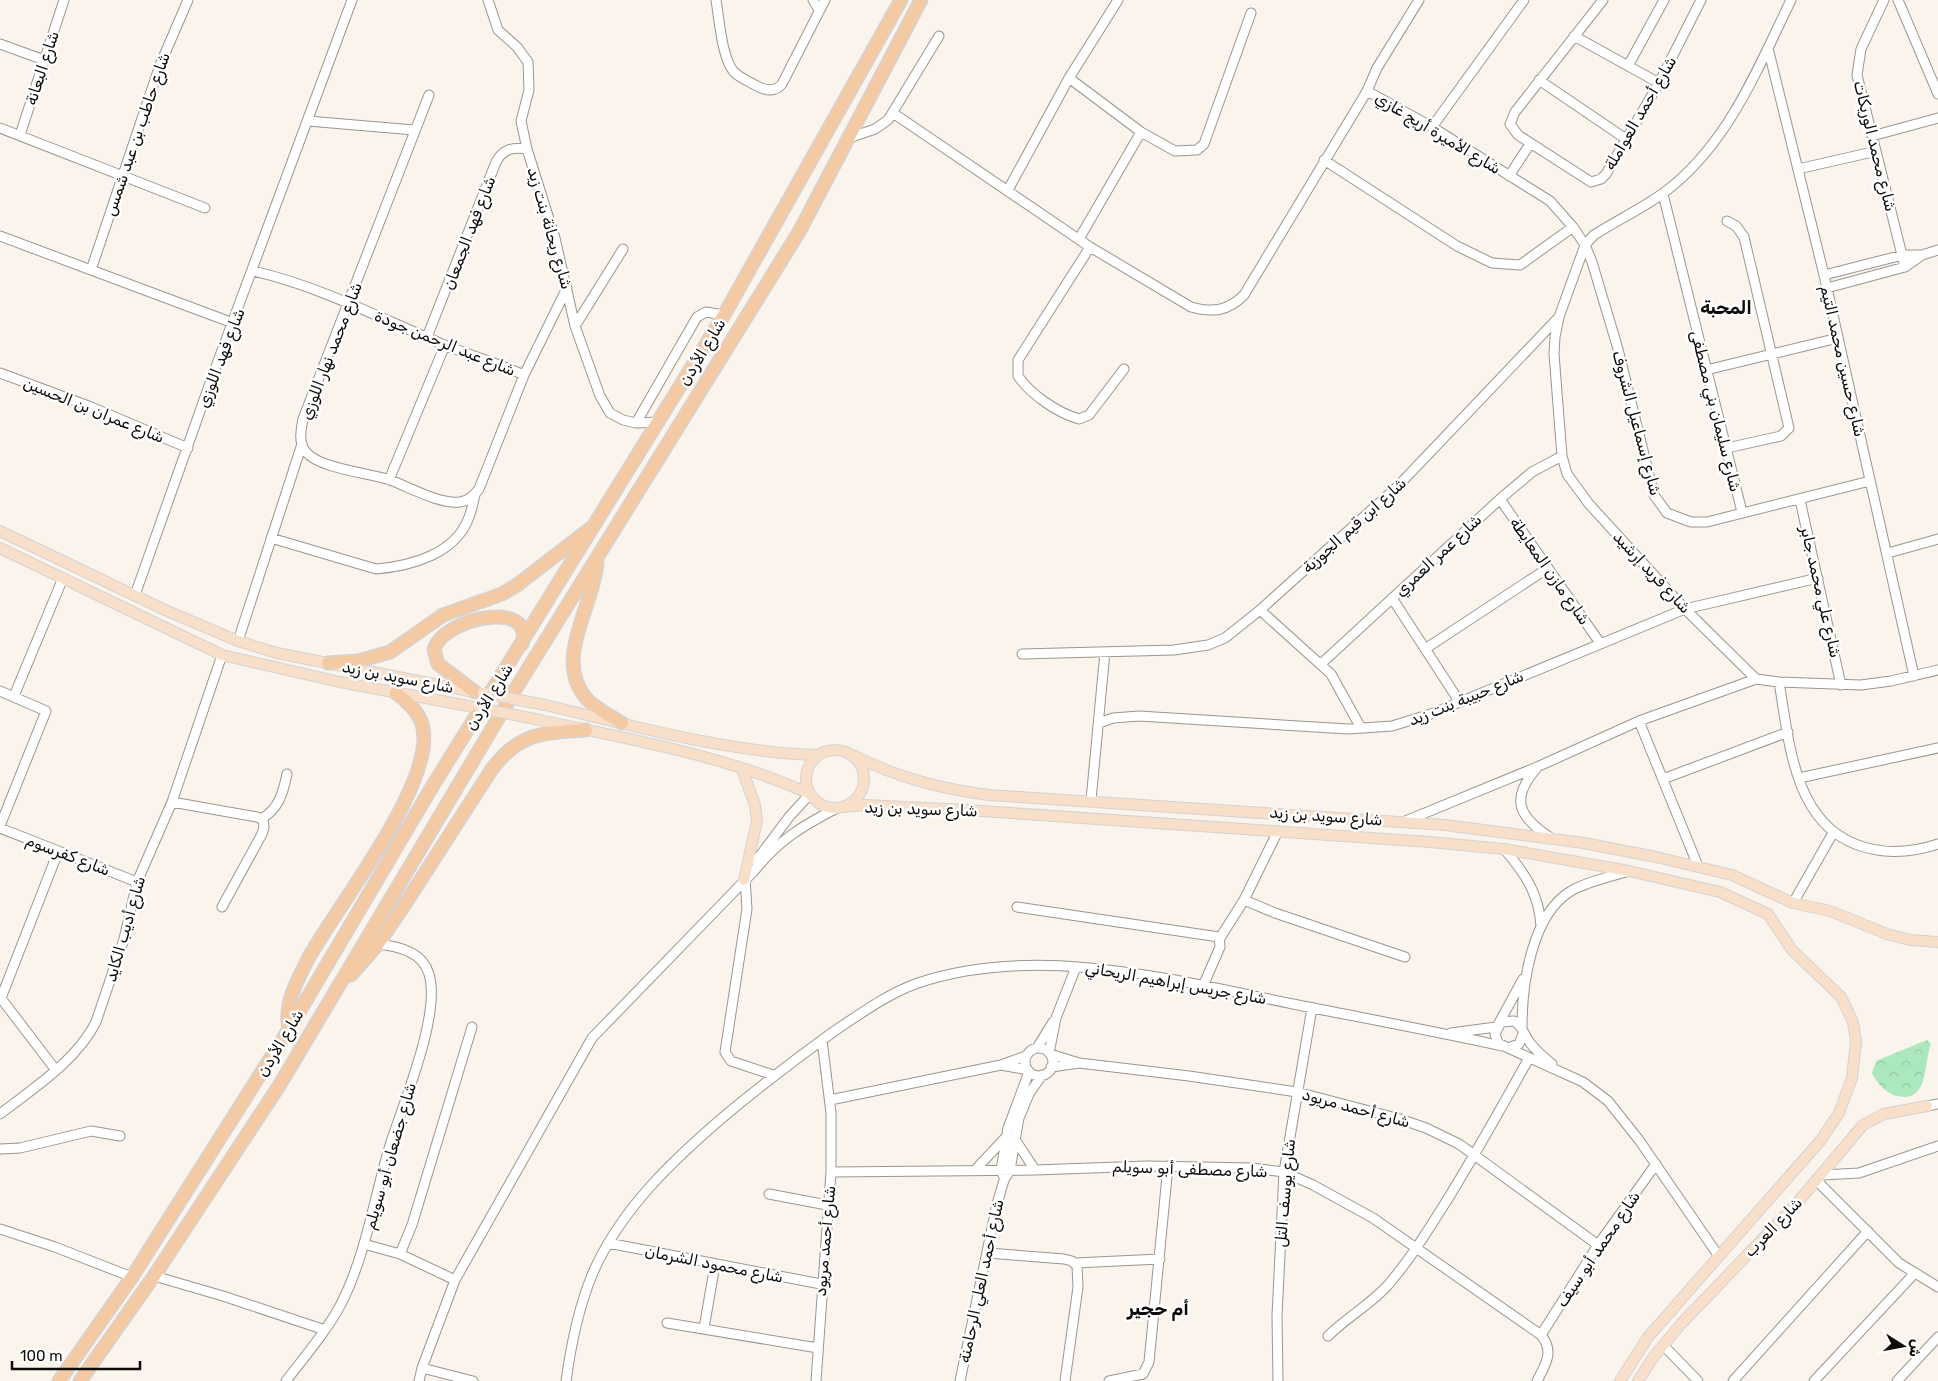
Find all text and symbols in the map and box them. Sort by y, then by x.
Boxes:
street label: شارع البعانة [21,28,65,108]
street label: شارع حاطب بن عبد شمس [100,50,176,219]
street label: شارع أحمد العواملة [1600,53,1682,174]
street label: شارع محمد الوريكات [1848,79,1900,214]
street label: شارع الأميرة أريج غازي [1371,88,1504,180]
street label: شارع ريحانة بنت زيد [522,165,577,292]
street label: شارع فهد الجمعان [439,174,501,293]
street label: شارع محمد نهار اللوزي [296,280,368,423]
street label: شارع حسين محمد التيم [1814,283,1870,439]
district label: المحبة [1700,297,1752,319]
street label: شارع فهد اللوزي [193,306,251,411]
street label: شارع عبد الرحمن جودة [371,306,518,382]
street label: شارع الأردن [674,315,731,390]
street label: شارع سليمان بني مصطفى [1684,328,1745,495]
street label: شارع إسماعيل الشروف [1607,348,1666,498]
street label: شارع عمران بن الحسين [20,373,167,449]
street label: شارع ابن قيم الجوزية [1298,473,1411,578]
street label: شارع عمر العمري [1391,510,1487,602]
street label: شارع مازن المعايطة [1504,514,1594,629]
street label: شارع علي محمد جابر [1793,523,1845,660]
street label: شارع فريد إرشيد [1608,527,1695,618]
street label: شارع سويد بن زيد [340,657,455,699]
street label: شارع الأردن [461,660,519,735]
street label: شارع حبيبة بنت زيد [1406,666,1527,732]
street label: شارع سويد بن زيد [864,798,978,822]
street label: شارع سويد بن زيد [1269,803,1383,831]
street label: شارع كفرسوم [22,830,113,882]
street label: شارع أديب الكايد [101,874,151,985]
street label: شارع جريس إبراهيم الريحاني [1083,958,1268,1011]
street label: شارع الأردن [252,1006,309,1081]
street label: شارع جضعان أبو سويلم [360,1080,422,1232]
street label: شارع أحمد مريود [1299,1084,1412,1133]
street label: شارع يوسف التل [1271,1138,1301,1248]
street label: شارع مصطفى أبو سويلم [1112,1157,1268,1183]
street label: شارع أحمد مريود [811,1185,841,1297]
street label: شارع محمد أبو سيف [1552,1187,1646,1312]
street label: شارع العرب [1740,1193,1808,1262]
street label: شارع أحمد العلي الرحامنة [954,1197,1011,1365]
street label: شارع محمود الشرمان [643,1241,785,1289]
district label: أم حجير [1126,1298,1189,1321]
north arrow [1878,1321,1928,1371]
scale bar [12,1338,140,1370]
text: ش [1905,1338,1925,1359]
text: 100 m [20,1347,62,1365]

